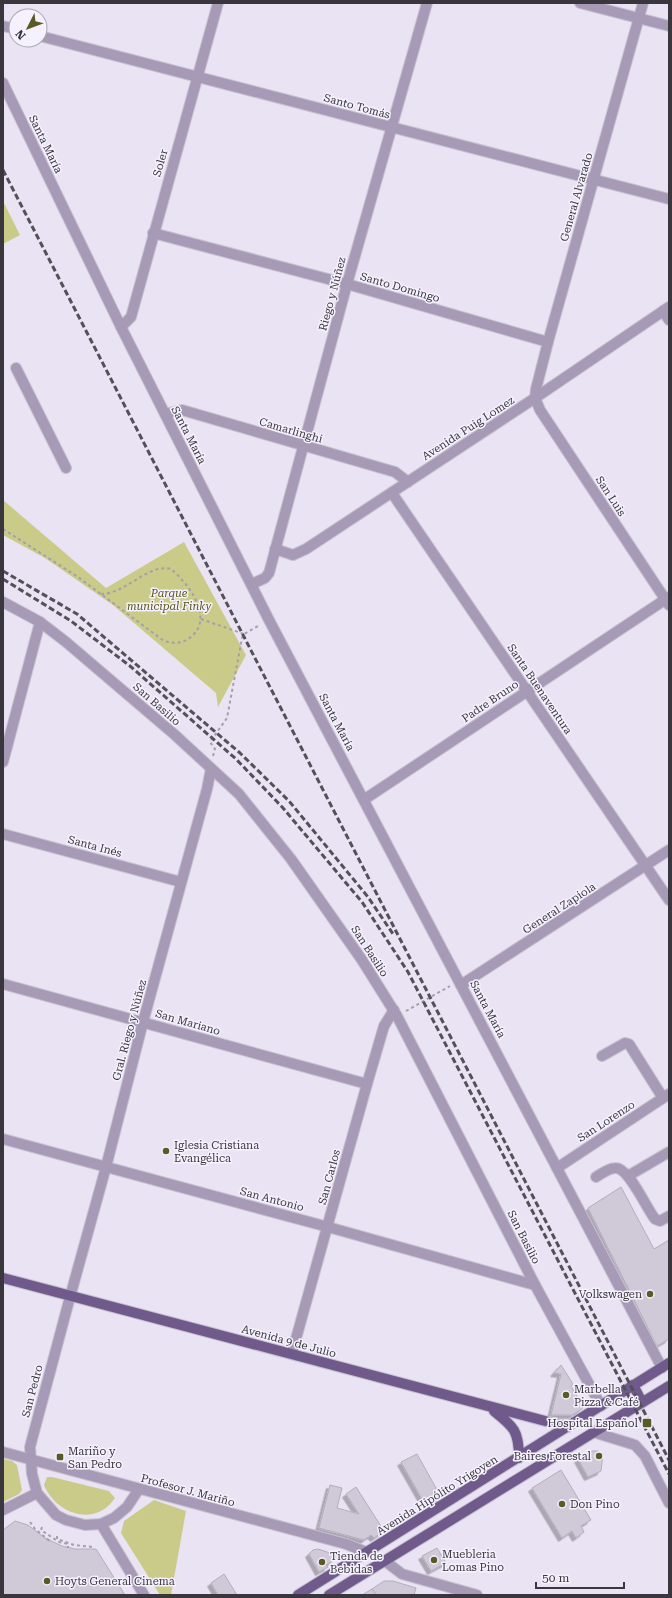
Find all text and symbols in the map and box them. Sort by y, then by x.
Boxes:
north arrow [8,8,48,48]
text: N [13,26,29,42]
street label: Santo Tomás [322,91,391,122]
street label: Santa María [26,113,65,175]
street label: Soler [150,148,171,178]
street label: General Alvarado [558,151,595,243]
street label: Riego y Núñez [316,256,349,332]
street label: Santo Domingo [359,270,441,305]
street label: Avenida Puig Lomez [420,394,517,463]
street label: Santa María [168,404,209,466]
street label: Camarlinghi [258,415,324,446]
street label: San Luis [593,474,628,519]
park label: Parque municipal Finky [127,587,211,613]
street label: Santa Buenaventura [504,642,575,737]
street label: Padre Bruno [459,678,521,725]
street label: San Basilio [130,680,183,729]
street label: Santa María [316,691,357,753]
street label: Santa Inés [67,833,123,860]
street label: General Zapiola [520,880,598,937]
street label: San Basilio [348,923,391,980]
street label: Gral. Riego y Núñez [110,978,149,1082]
street label: Santa María [467,978,508,1040]
street label: San Mariano [154,1007,222,1038]
street label: San Lorenzo [575,1098,638,1145]
place label: Iglesia Cristiana Evangélica [174,1139,259,1165]
marker: Iglesia Cristiana Evangélica [161,1146,171,1156]
street label: San Carlos [316,1148,343,1206]
street label: San Antonio [238,1185,305,1214]
street label: San Basilio [505,1208,543,1266]
place label: Volkswagen [579,1288,642,1301]
marker: Volkswagen [645,1289,655,1299]
street label: Avenida 9 de Julio [240,1323,338,1360]
street label: San Pedro [19,1363,46,1419]
place label: Marbella Pizza & Café [574,1383,639,1409]
marker: Marbella Pizza & Café [561,1390,571,1400]
place label: Hospital Español [548,1417,639,1430]
marker: Hospital Español [641,1417,653,1429]
place label: Mariño y San Pedro [68,1445,122,1471]
place label: Baires Forestal [514,1450,592,1463]
marker: Baires Forestal [594,1451,604,1461]
marker: Mariño y San Pedro [55,1452,65,1462]
street label: Avenida Hipólito Yrigoyen [374,1453,500,1538]
street label: Profesor J. Mariño [139,1472,237,1509]
place label: Don Pino [570,1498,620,1511]
marker: Don Pino [557,1499,567,1509]
place label: Muebleria Lomas Pino [442,1548,504,1574]
place label: Tienda de Bebidas [330,1550,383,1576]
marker: Muebleria Lomas Pino [429,1555,439,1565]
marker: Tienda de Bebidas [317,1557,327,1567]
scale bar [536,1564,624,1590]
text: 50 m [542,1571,569,1585]
place label: Hoyts General Cinema [55,1575,175,1588]
marker: Hoyts General Cinema [42,1576,52,1586]

